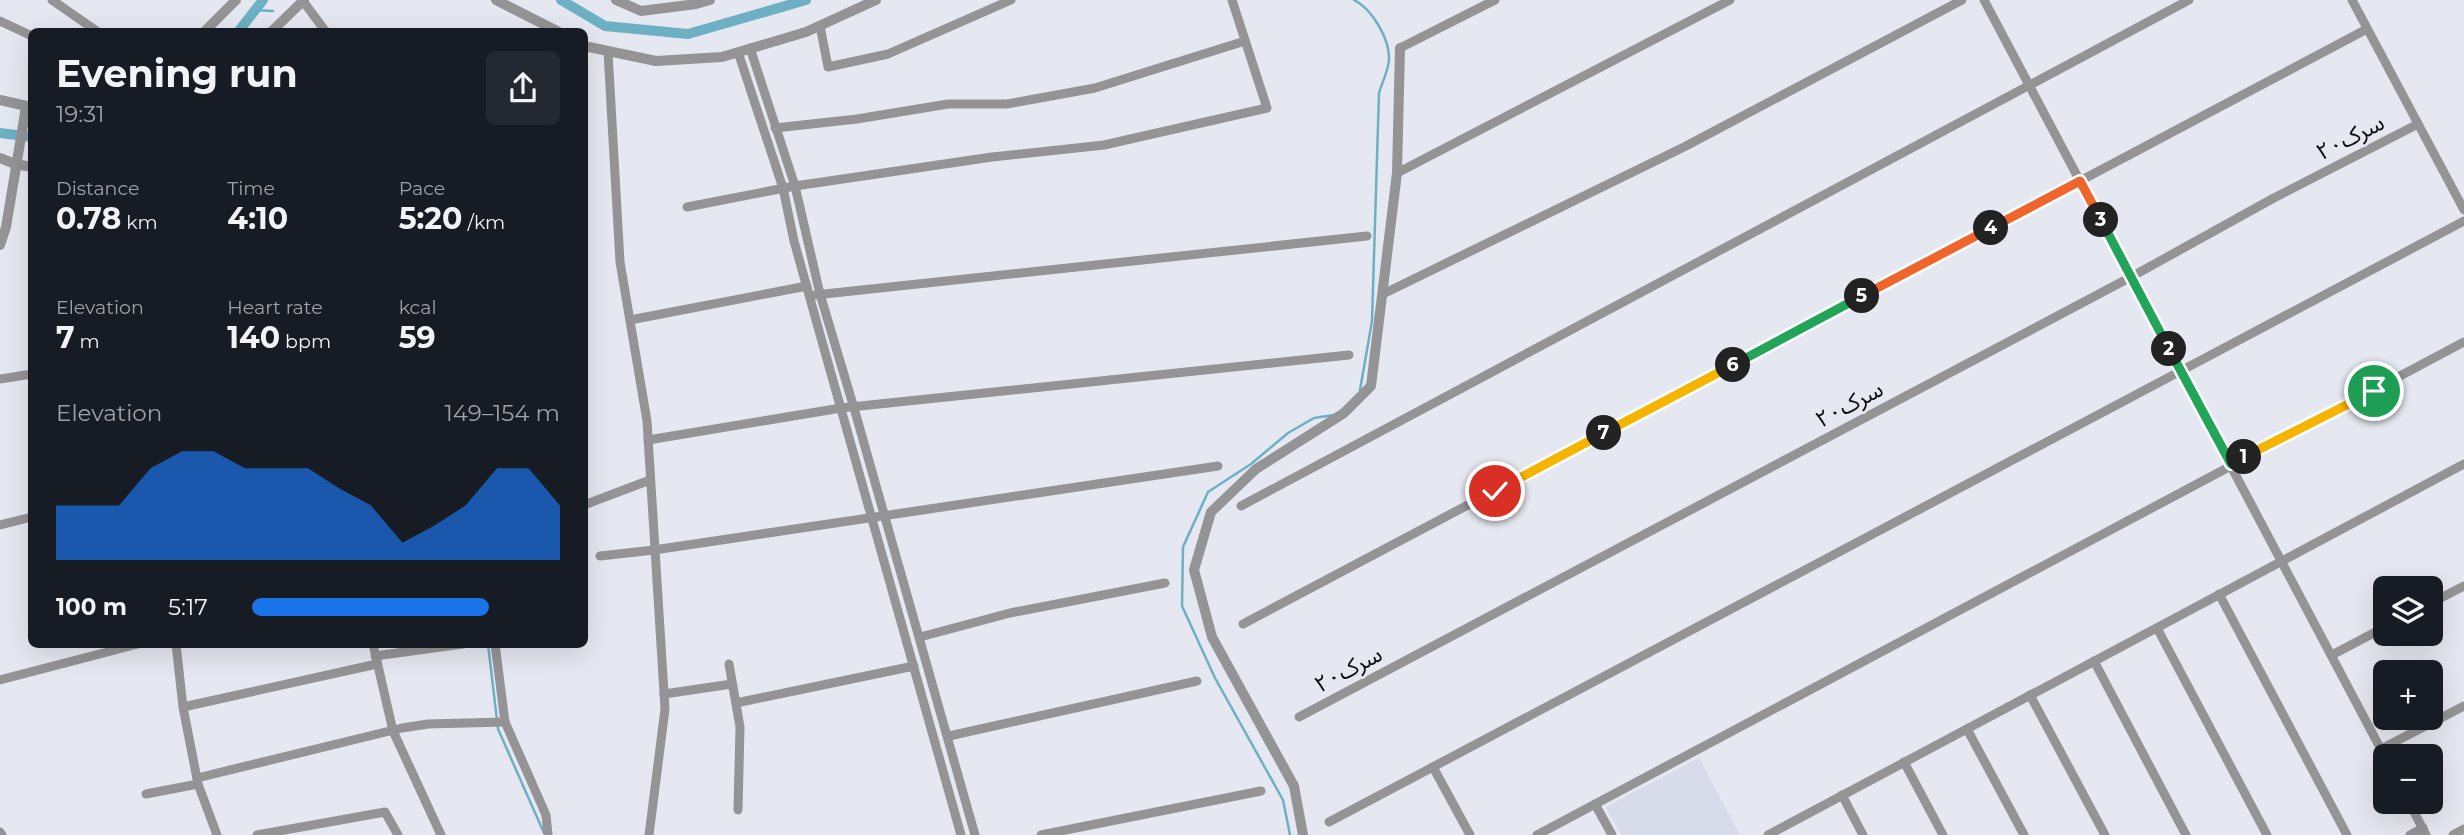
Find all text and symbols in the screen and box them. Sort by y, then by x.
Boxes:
text: Evening run [56,50,298,97]
button: share [486,51,560,125]
text: 19:31 [56,100,104,128]
street label: سرک۲۰ [2311,108,2389,166]
text: Distance [56,177,139,200]
text: Time [227,177,275,200]
text: Pace [399,177,445,200]
text: 0.78 [56,200,121,237]
text: 4:10 [227,200,288,237]
text: 5:20 [399,200,462,237]
pin: 3 [2084,202,2118,238]
text: 3 [2095,208,2106,231]
pin: 4 [1974,210,2008,246]
text: km [121,211,158,234]
text: /km [462,211,505,234]
text: 4 [1984,216,1997,239]
pin: 5 [1844,278,1880,314]
text: 5 [1856,284,1867,307]
text: Elevation [56,296,144,319]
text: Heart rate [227,296,323,319]
text: kcal [399,296,437,319]
text: 7 [56,319,75,356]
text: 140 [227,319,280,356]
text: 59 [399,319,436,356]
text: m [75,330,100,353]
text: bpm [280,330,331,353]
pin: 2 [2152,332,2186,366]
text: 2 [2163,337,2174,360]
pin: 6 [1716,348,1750,382]
text: 6 [1726,353,1739,376]
pin [2344,361,2404,421]
icon: arrive [2355,372,2393,410]
street label: سرک۲۰ [1810,375,1888,433]
text: Elevation [56,399,162,427]
text: 149–154 m [444,399,560,427]
pin: 7 [1586,416,1622,450]
text: 7 [1598,421,1609,444]
pin: 1 [2226,440,2262,475]
text: 1 [2240,445,2247,468]
pin [1465,461,1525,521]
icon: check [1476,472,1514,510]
map controls [2373,576,2443,814]
button: layers [2373,576,2443,646]
text: 100 m [56,593,127,621]
text: 5:17 [168,593,208,621]
street label: سرک۲۰ [1309,640,1387,698]
button: + [2373,660,2443,730]
button: − [2373,744,2443,814]

